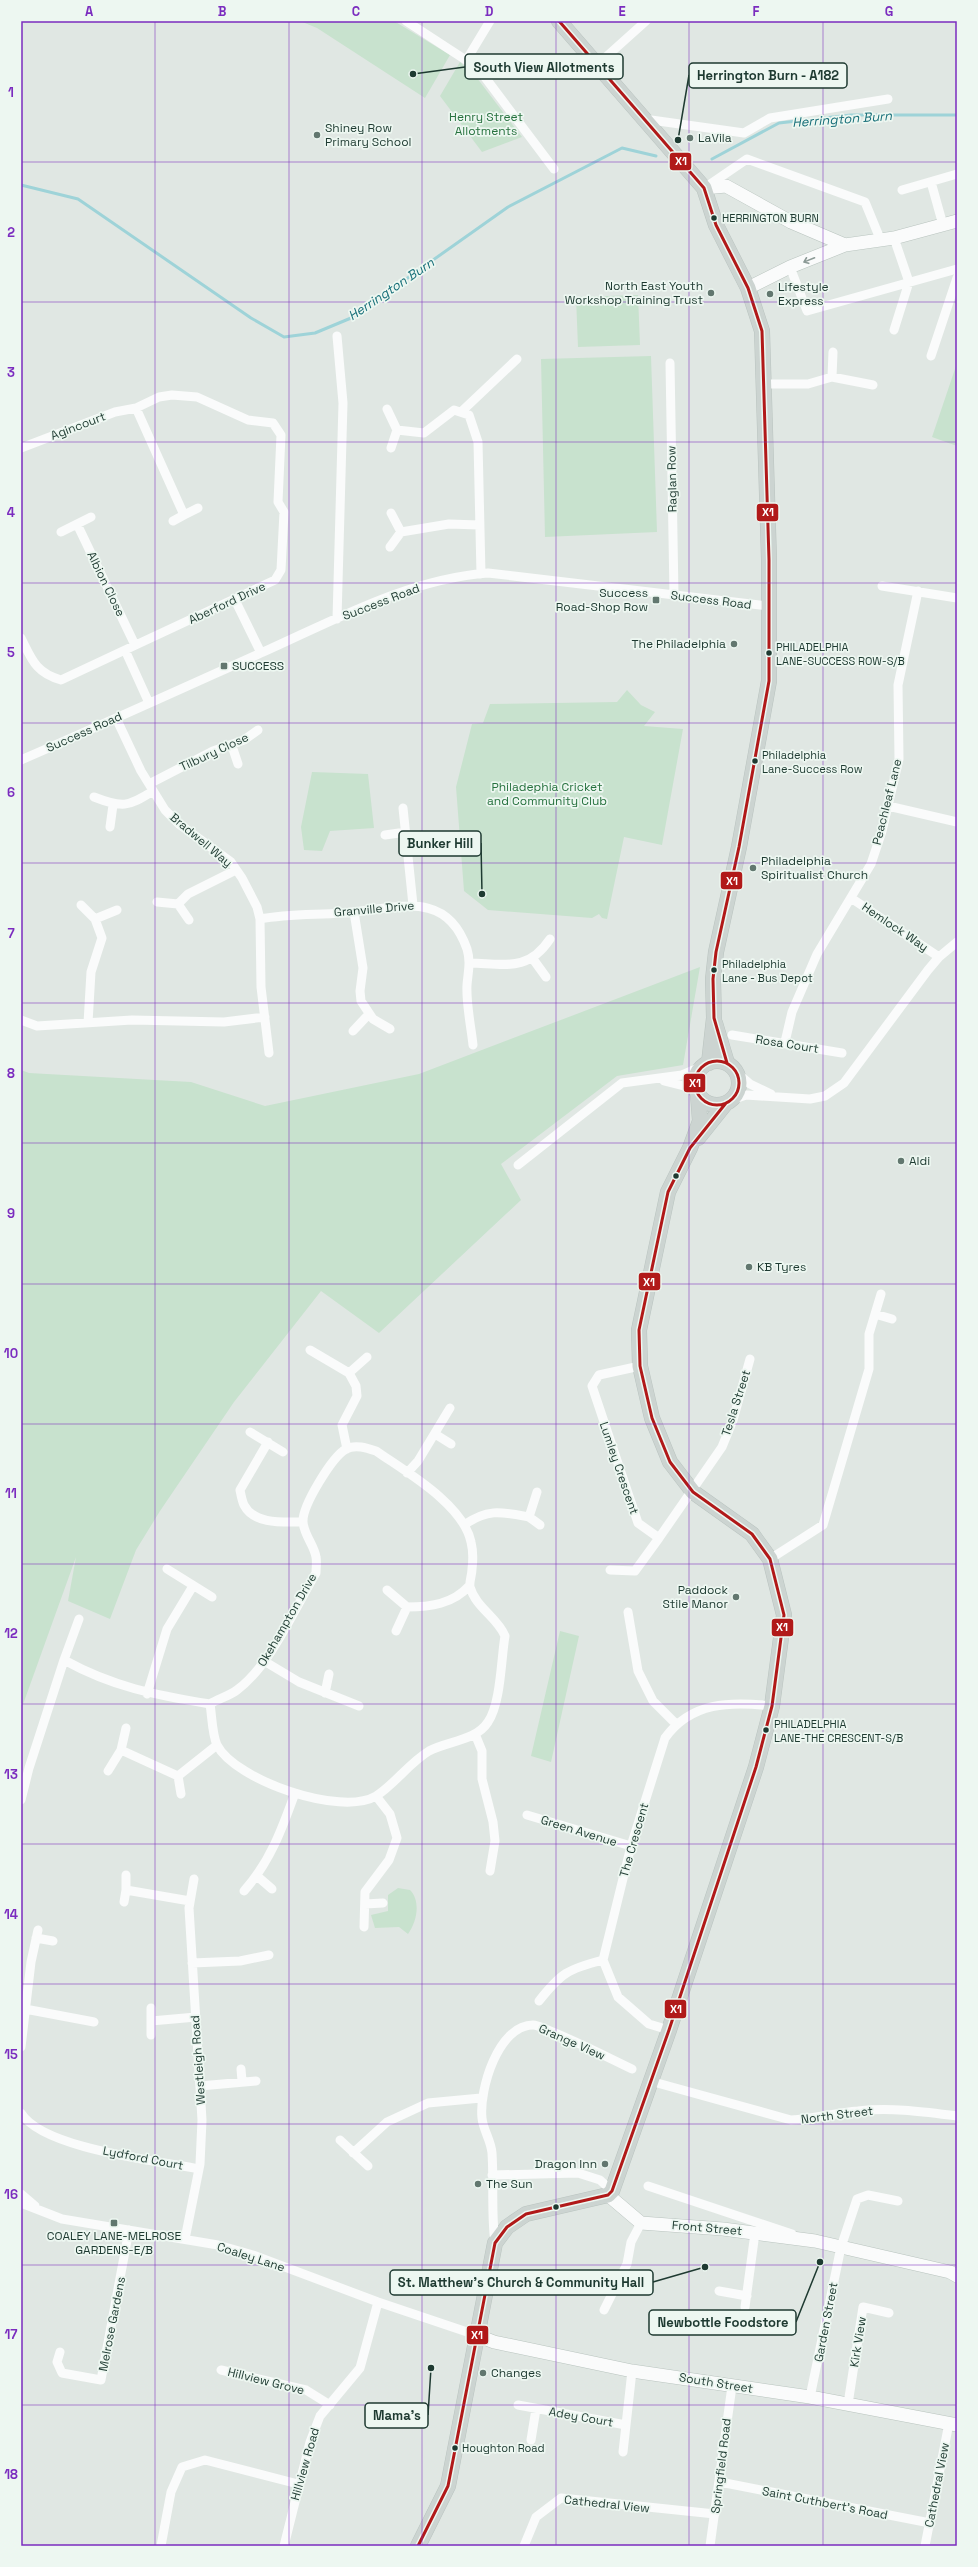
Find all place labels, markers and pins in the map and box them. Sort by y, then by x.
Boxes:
callout: South View Allotments [465,54,623,79]
callout: Herrington Burn - A182 [689,63,847,88]
place label: Shiney Row Primary School [325,120,412,150]
marker: Shiney Row Primary School [312,130,322,140]
place label: LaVila [698,130,732,146]
marker: LaVila [685,133,695,143]
place label: HERRINGTON BURN [722,211,819,225]
marker: HERRINGTON BURN [709,213,719,223]
place label: North East Youth Workshop Training Trust [565,278,703,308]
place label: Lifestyle Express [778,279,829,309]
marker: North East Youth Workshop Training Trust [706,288,716,298]
marker: Lifestyle Express [765,289,775,299]
place label: Success Road-Shop Row [556,585,648,615]
marker: Success Road-Shop Row [651,595,661,605]
place label: The Philadelphia [632,636,726,652]
marker: The Philadelphia [729,639,739,649]
place label: PHILADELPHIA LANE-SUCCESS ROW-S/B [776,640,905,668]
marker: PHILADELPHIA LANE-SUCCESS ROW-S/B [764,648,774,658]
place label: SUCCESS [232,658,284,674]
marker: SUCCESS [219,661,229,671]
place label: Philadelphia Lane-Success Row [762,748,863,776]
marker: Philadelphia Lane-Success Row [750,756,760,766]
callout: Bunker Hill [399,831,481,856]
place label: Philadelphia Spiritualist Church [761,853,868,883]
marker: Philadelphia Spiritualist Church [748,863,758,873]
place label: Philadelphia Lane - Bus Depot [722,957,813,985]
marker: Philadelphia Lane - Bus Depot [709,965,719,975]
place label: Aldi [909,1153,930,1169]
marker: Aldi [896,1156,906,1166]
unlabelled marker [671,1171,681,1181]
place label: KB Tyres [757,1259,806,1275]
marker: KB Tyres [744,1262,754,1272]
place label: Paddock Stile Manor [662,1582,729,1612]
marker: Paddock Stile Manor [731,1592,741,1602]
place label: PHILADELPHIA LANE-THE CRESCENT-S/B [774,1717,903,1745]
marker: PHILADELPHIA LANE-THE CRESCENT-S/B [761,1725,771,1735]
place label: Dragon Inn [535,2156,597,2172]
marker: Dragon Inn [600,2159,610,2169]
place label: The Sun [486,2176,533,2192]
marker: The Sun [473,2179,483,2189]
unlabelled marker [551,2202,561,2212]
marker: COALEY LANE-MELROSE GARDENS-E/B [109,2218,119,2228]
place label: COALEY LANE-MELROSE GARDENS-E/B [47,2228,181,2258]
callout: St. Matthew's Church & Community Hall [390,2270,653,2295]
callout: Newbottle Foodstore [649,2310,796,2335]
place label: Changes [491,2365,541,2381]
marker: Changes [478,2368,488,2378]
callout: Mama’s [365,2403,428,2428]
place label: Houghton Road [462,2441,545,2455]
marker: Houghton Road [450,2443,460,2453]

